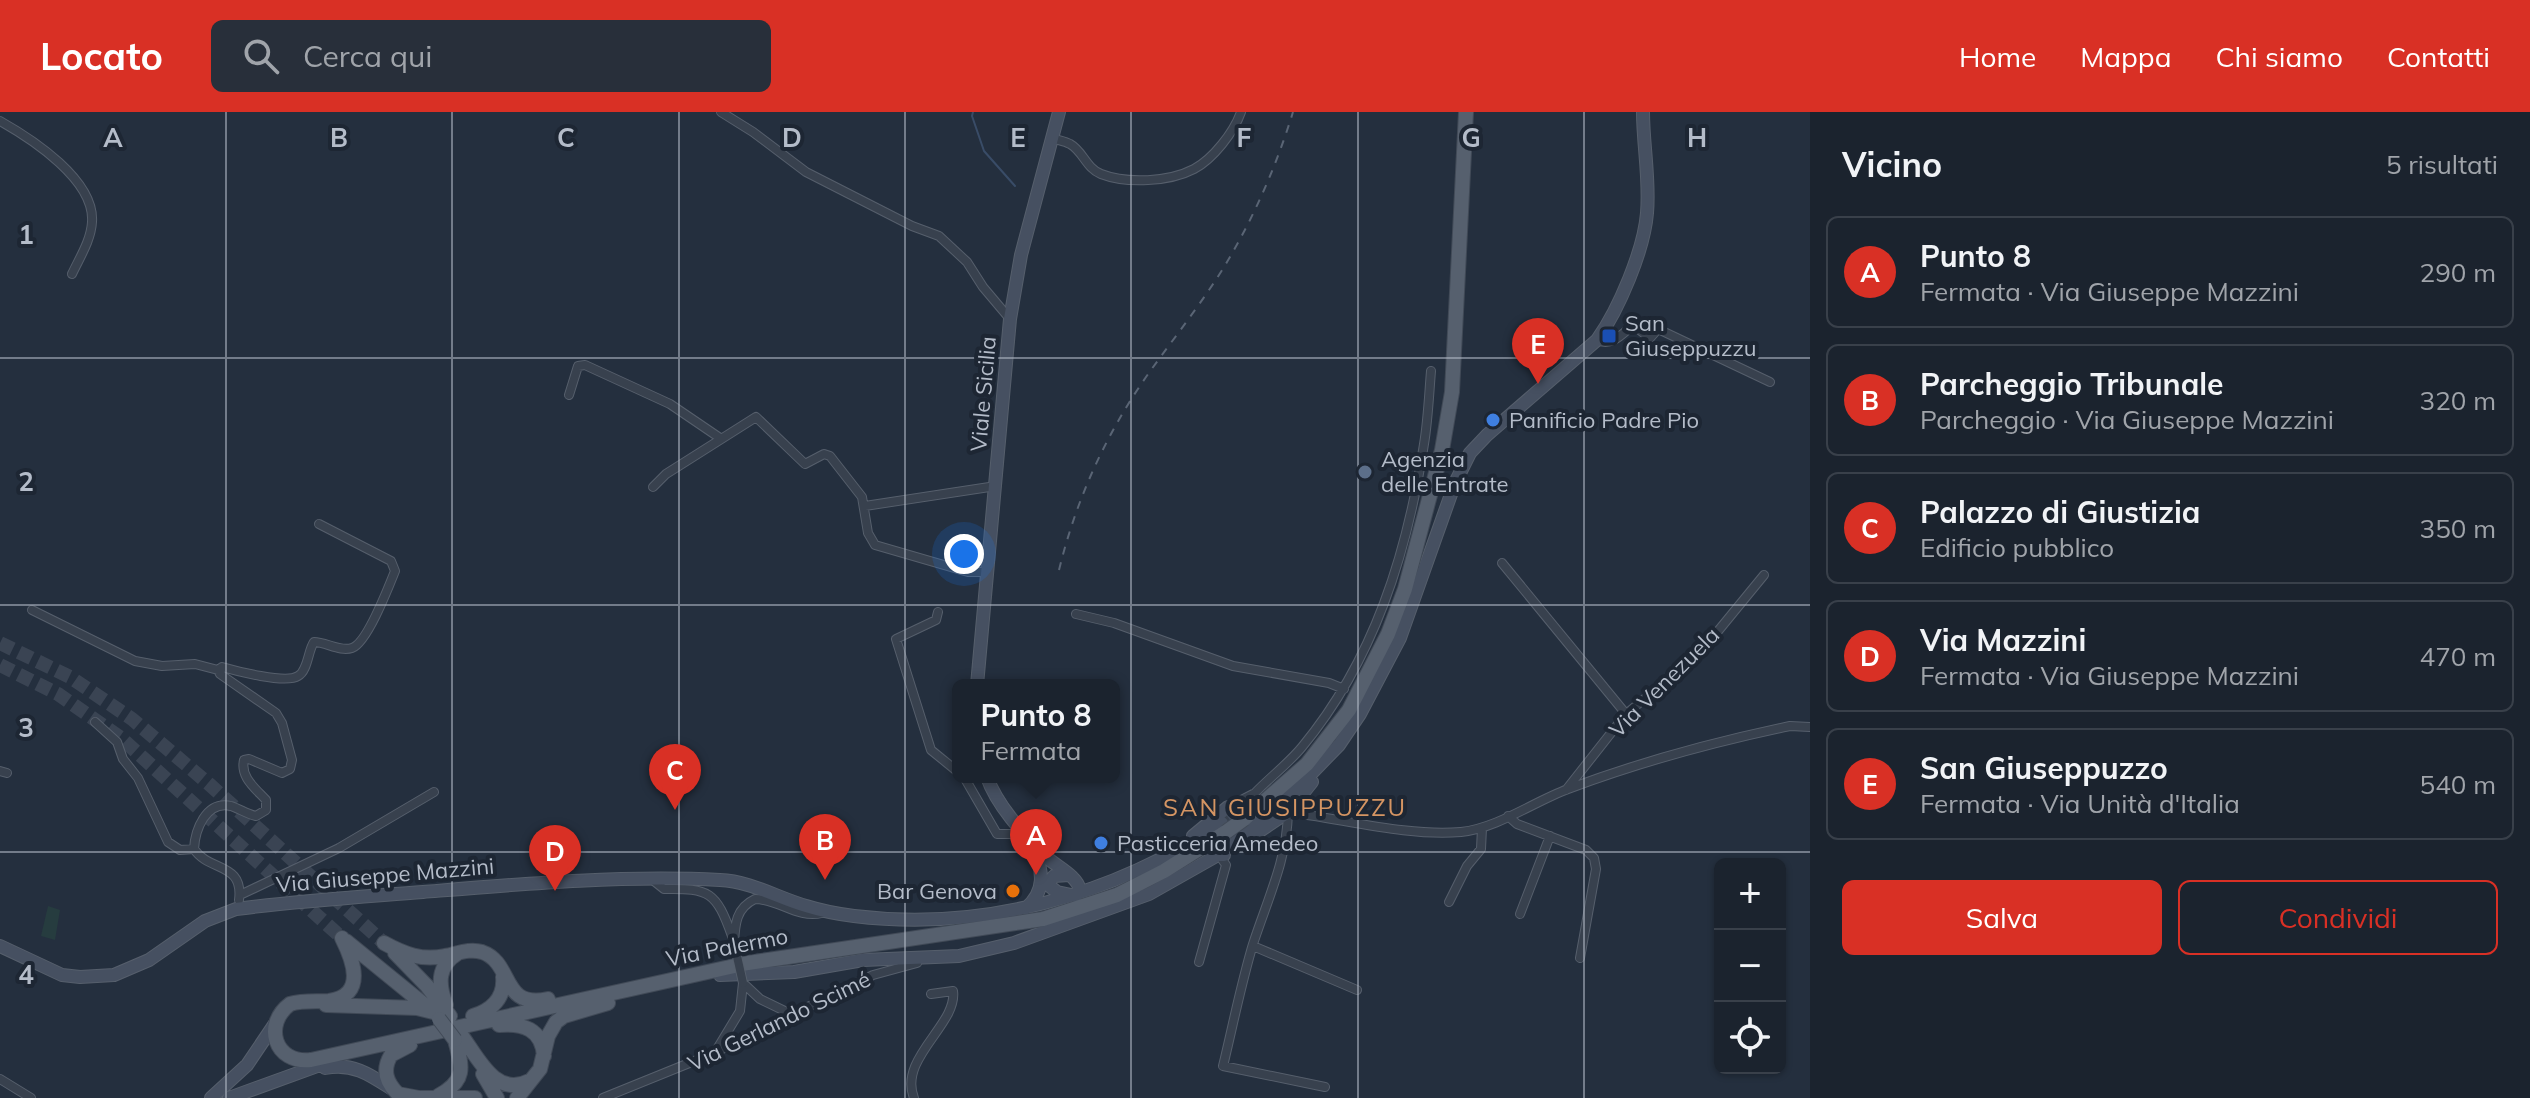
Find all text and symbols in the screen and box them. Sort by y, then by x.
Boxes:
search box [211,20,771,92]
text: Locato [40,32,163,80]
icon: search [239,34,283,78]
text: Cerca qui [303,37,432,75]
text: Home [1959,39,2036,74]
text: Mappa [2080,39,2171,74]
text: Chi siamo [2215,39,2343,74]
text: Contatti [2387,39,2490,74]
text: A [103,121,123,154]
text: B [330,121,348,154]
text: C [557,121,575,154]
text: D [782,121,802,154]
text: E [1010,121,1026,154]
text: F [1237,121,1252,154]
text: G [1461,121,1481,154]
text: H [1687,121,1707,154]
text: Vicino [1842,143,1942,186]
text: 5 risultati [2386,148,2498,181]
text: 1 [18,218,34,251]
text: Punto 8 [1920,237,2031,275]
text: A [1860,256,1880,289]
text: 290 m [2420,256,2496,289]
text: Fermata · Via Giuseppe Mazzini [1920,275,2299,308]
place label: San Giuseppuzzu [1625,309,1757,362]
pin: E [1512,318,1564,384]
marker: San Giuseppuzzu [1600,327,1618,345]
street label: Viale Sicilia [964,335,1002,453]
text: Parcheggio Tribunale [1920,365,2224,403]
text: B [1861,384,1879,417]
text: 320 m [2420,384,2496,417]
text: Parcheggio · Via Giuseppe Mazzini [1920,403,2334,436]
place label: Panificio Padre Pio [1509,406,1699,434]
marker: Panificio Padre Pio [1484,411,1502,429]
place label: Agenzia delle Entrate [1381,445,1509,498]
marker: Agenzia delle Entrate [1356,463,1374,481]
text: 2 [18,465,34,498]
text: Palazzo di Giustizia [1920,493,2200,531]
text: C [1861,512,1879,545]
text: 350 m [2420,512,2496,545]
text: Edificio pubblico [1920,531,2114,564]
your location [944,534,984,574]
street label: Via Venezuela [1603,621,1725,743]
text: Via Mazzini [1920,621,2086,659]
text: D [1860,640,1880,673]
text: 470 m [2420,640,2496,673]
text: Fermata · Via Giuseppe Mazzini [1920,659,2299,692]
popup [952,679,1120,783]
text: Punto 8 [981,696,1091,734]
text: 3 [18,711,34,744]
text: Fermata [981,734,1081,767]
pin: C [649,744,701,810]
text: San Giuseppuzzo [1920,749,2168,787]
text: E [1862,768,1878,801]
text: 540 m [2420,768,2496,801]
text: Fermata · Via Unità d'Italia [1920,787,2240,820]
district label: SAN GIUSIPPUZZU [1163,792,1407,822]
pin: A [1010,809,1062,875]
pin: B [799,814,851,880]
pin: D [529,825,581,891]
place label: Pasticceria Amedeo [1117,829,1318,857]
marker: Pasticceria Amedeo [1092,834,1110,852]
street label: Via Giuseppe Mazzini [275,852,495,898]
map controls [1714,858,1786,1074]
button: + [1714,858,1786,930]
place label: Bar Genova [877,877,997,905]
button: Salva [1842,880,2162,955]
button: Condividi [2178,880,2498,955]
marker: Bar Genova [1004,882,1022,900]
street label: Via Palermo [664,921,790,973]
button: − [1714,930,1786,1002]
text: 4 [18,958,34,991]
street label: Via Gerlando Scimé [683,965,875,1077]
button: locate [1714,1002,1786,1074]

